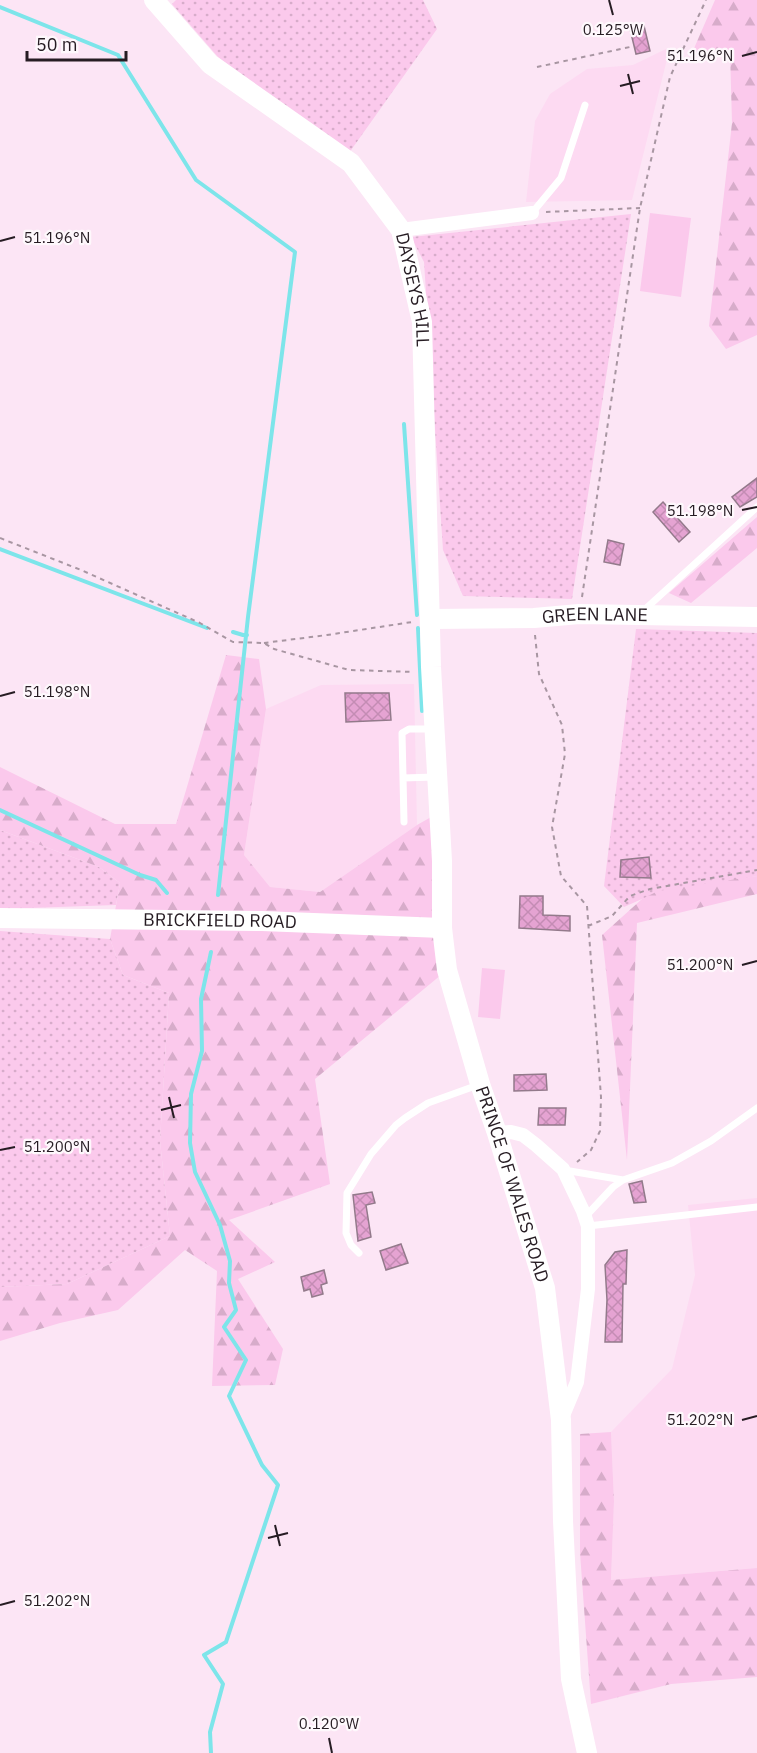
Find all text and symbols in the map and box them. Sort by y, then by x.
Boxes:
text: 0.125°W [583,20,644,39]
scale bar [27,24,126,62]
text: 50 m [36,33,78,56]
text: 51.196°N [667,46,733,65]
text: 51.196°N [24,228,90,247]
street label: DAYSEYS HILL [391,230,435,347]
text: 51.198°N [667,501,733,520]
street label: GREEN LANE [541,602,648,628]
text: 51.198°N [24,682,90,701]
street label: BRICKFIELD ROAD [143,908,297,933]
text: 51.200°N [667,955,733,974]
street label: PRINCE OF WALES ROAD [471,1083,555,1285]
text: 51.200°N [24,1137,90,1156]
text: 51.202°N [667,1410,733,1429]
text: 51.202°N [24,1591,90,1610]
text: 0.120°W [299,1714,360,1733]

